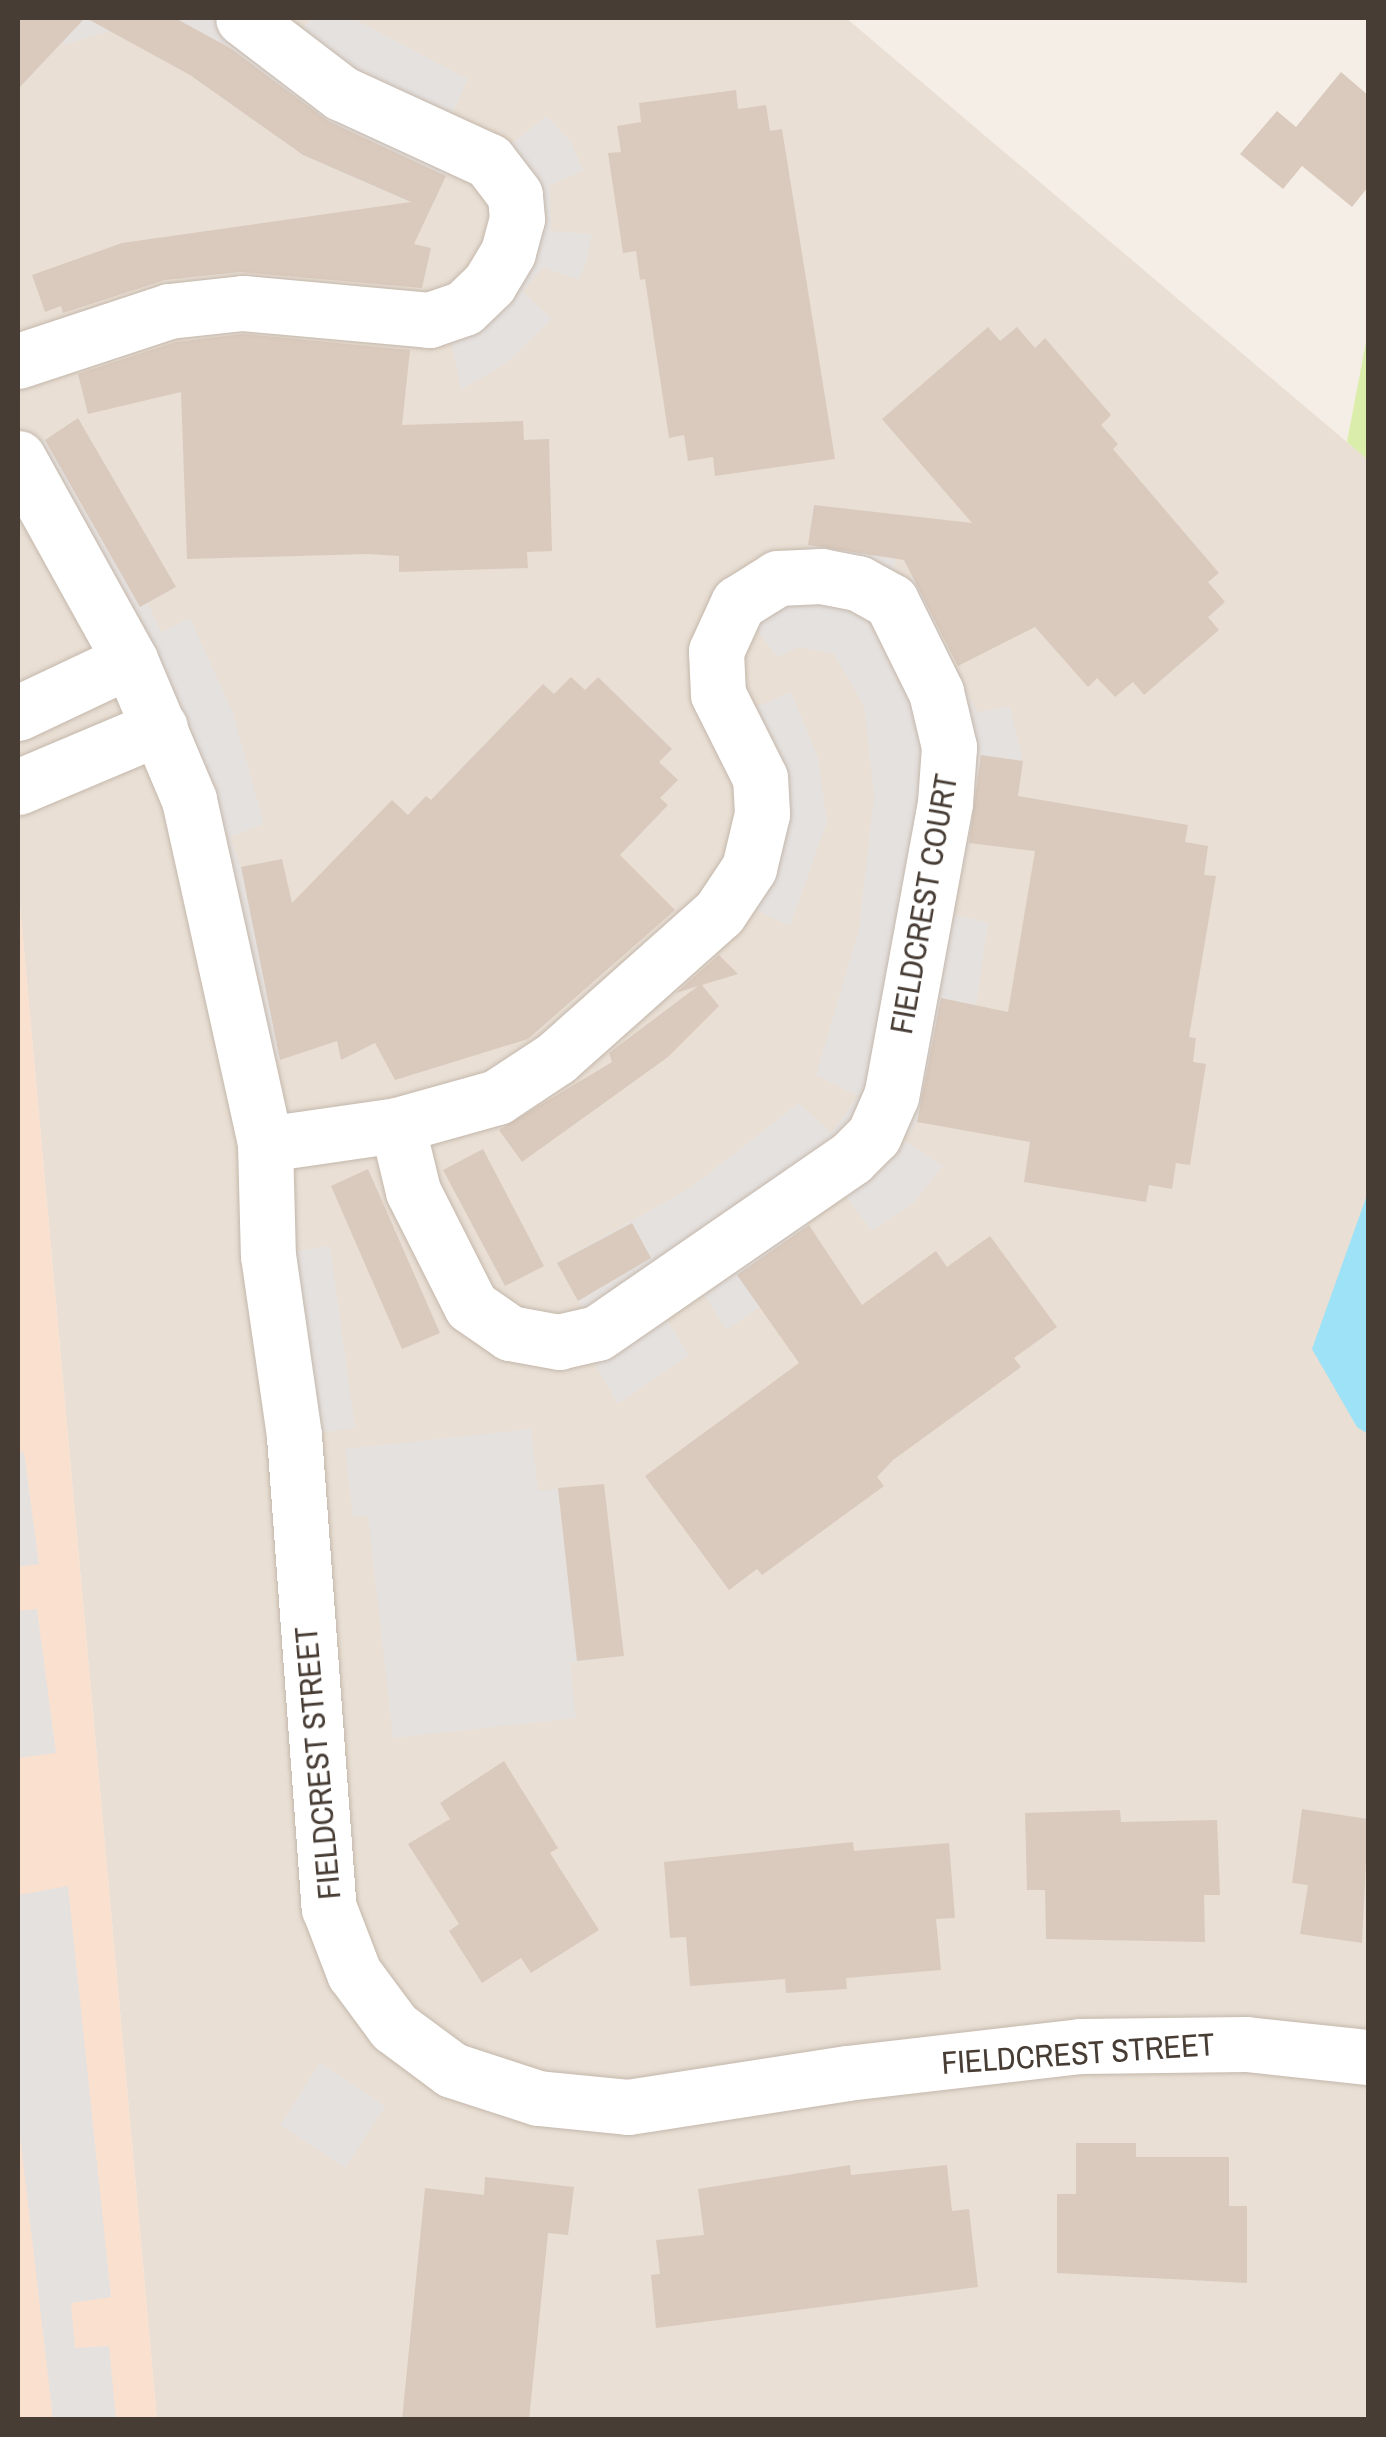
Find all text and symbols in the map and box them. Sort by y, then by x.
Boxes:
street label: FIELDCREST COURT [882,771,966,1037]
street label: FIELDCREST STREET [287,1625,349,1901]
street label: FIELDCREST STREET [940,2025,1216,2083]

